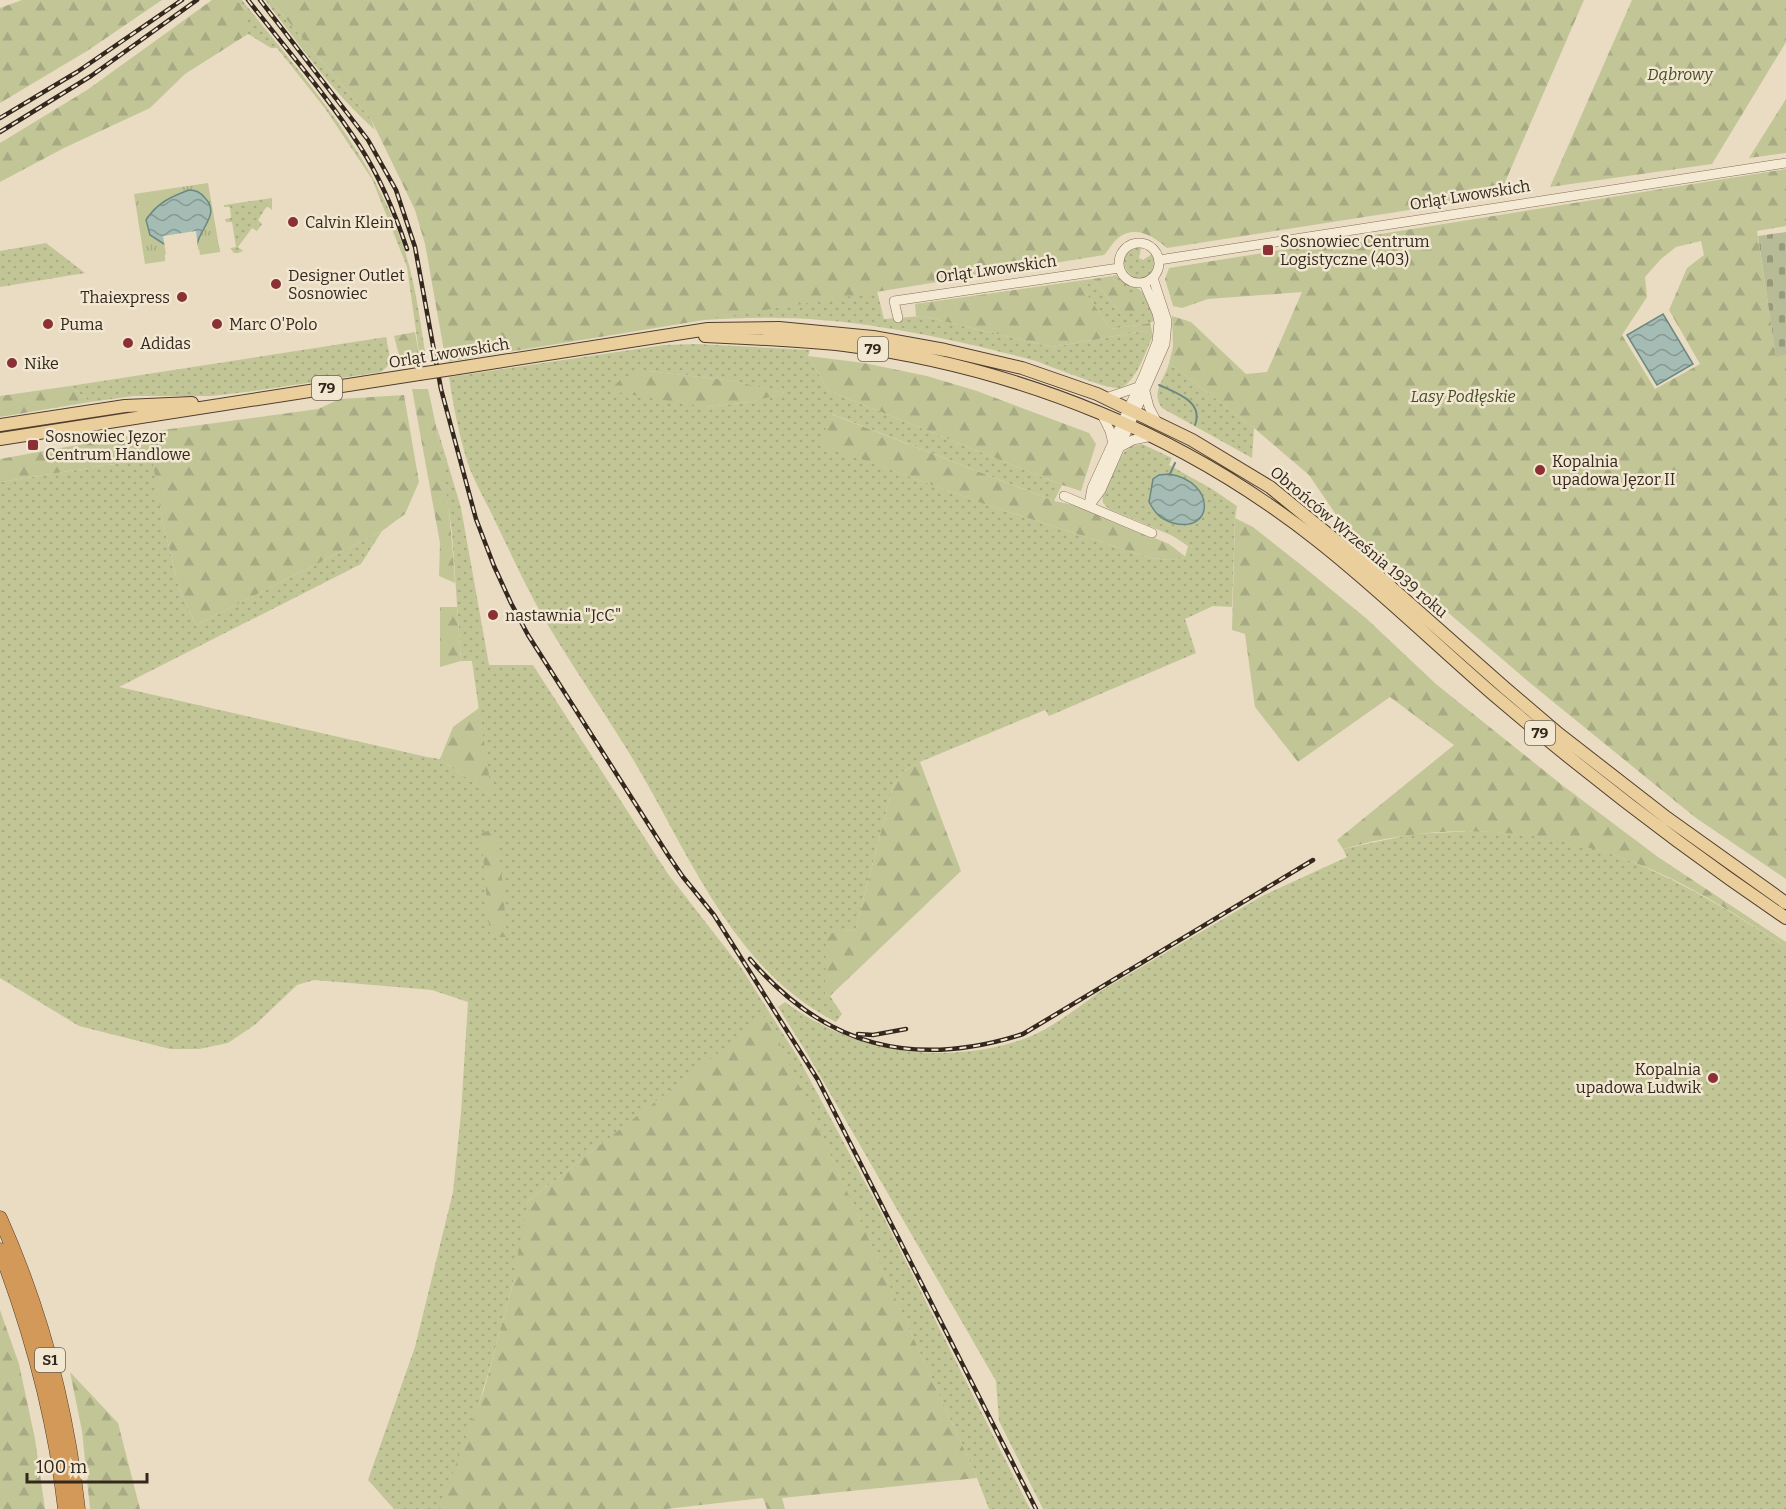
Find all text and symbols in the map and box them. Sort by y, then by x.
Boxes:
park label: Dąbrowy [1647,65,1714,84]
street label: Orląt Lwowskich [1408,176,1532,214]
place label: Calvin Klein [305,213,394,232]
marker: Calvin Klein [286,215,300,229]
place label: Sosnowiec Centrum Logistyczne (403) [1280,232,1430,269]
marker: Sosnowiec Centrum Logistyczne (403) [1261,243,1275,257]
street label: Orląt Lwowskich [934,251,1058,287]
place label: Designer Outlet Sosnowiec [288,266,405,303]
marker: Designer Outlet Sosnowiec [269,277,283,291]
place label: Thaiexpress [80,288,170,307]
marker: Thaiexpress [175,290,189,304]
place label: Puma [60,315,104,334]
place label: Marc O'Polo [229,315,317,334]
marker: Puma [41,317,55,331]
marker: Marc O'Polo [210,317,224,331]
place label: Adidas [140,334,191,353]
street label: Orląt Lwowskich [387,334,511,372]
marker: Adidas [121,336,135,350]
road number: 79 [858,337,888,361]
place label: Nike [24,354,59,373]
marker: Nike [5,356,19,370]
road number: 79 [312,376,342,400]
park label: Lasy Podłęskie [1410,387,1516,406]
place label: Sosnowiec Jęzor Centrum Handlowe [45,427,191,464]
marker: Sosnowiec Jęzor Centrum Handlowe [26,438,40,452]
place label: Kopalnia upadowa Jęzor II [1552,452,1675,489]
street label: Obrońców Września 1939 roku [1267,462,1452,622]
marker: Kopalnia upadowa Jęzor II [1533,463,1547,477]
place label: nastawnia "JcC" [505,606,621,625]
marker: nastawnia "JcC" [486,608,500,622]
road number: 79 [1525,721,1555,745]
place label: Kopalnia upadowa Ludwik [1576,1060,1701,1097]
marker: Kopalnia upadowa Ludwik [1706,1071,1720,1085]
road number: S1 [35,1348,65,1372]
scale bar [27,1446,147,1484]
text: 100 m [36,1456,87,1478]

